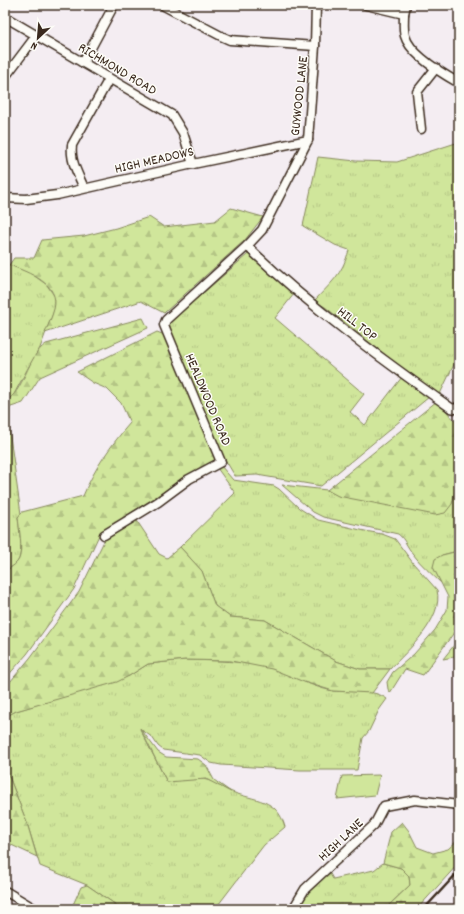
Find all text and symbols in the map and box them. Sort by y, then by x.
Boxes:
north arrow [18,18,58,58]
text: N [28,37,40,54]
street label: RICHMOND ROAD [74,38,160,101]
street label: GUYWOOD LANE [286,55,314,137]
street label: HIGH MEADOWS [113,142,196,180]
street label: HILL TOP [332,302,381,347]
street label: HEALDWOOD ROAD [179,351,236,449]
street label: HIGH LANE [314,814,369,867]

